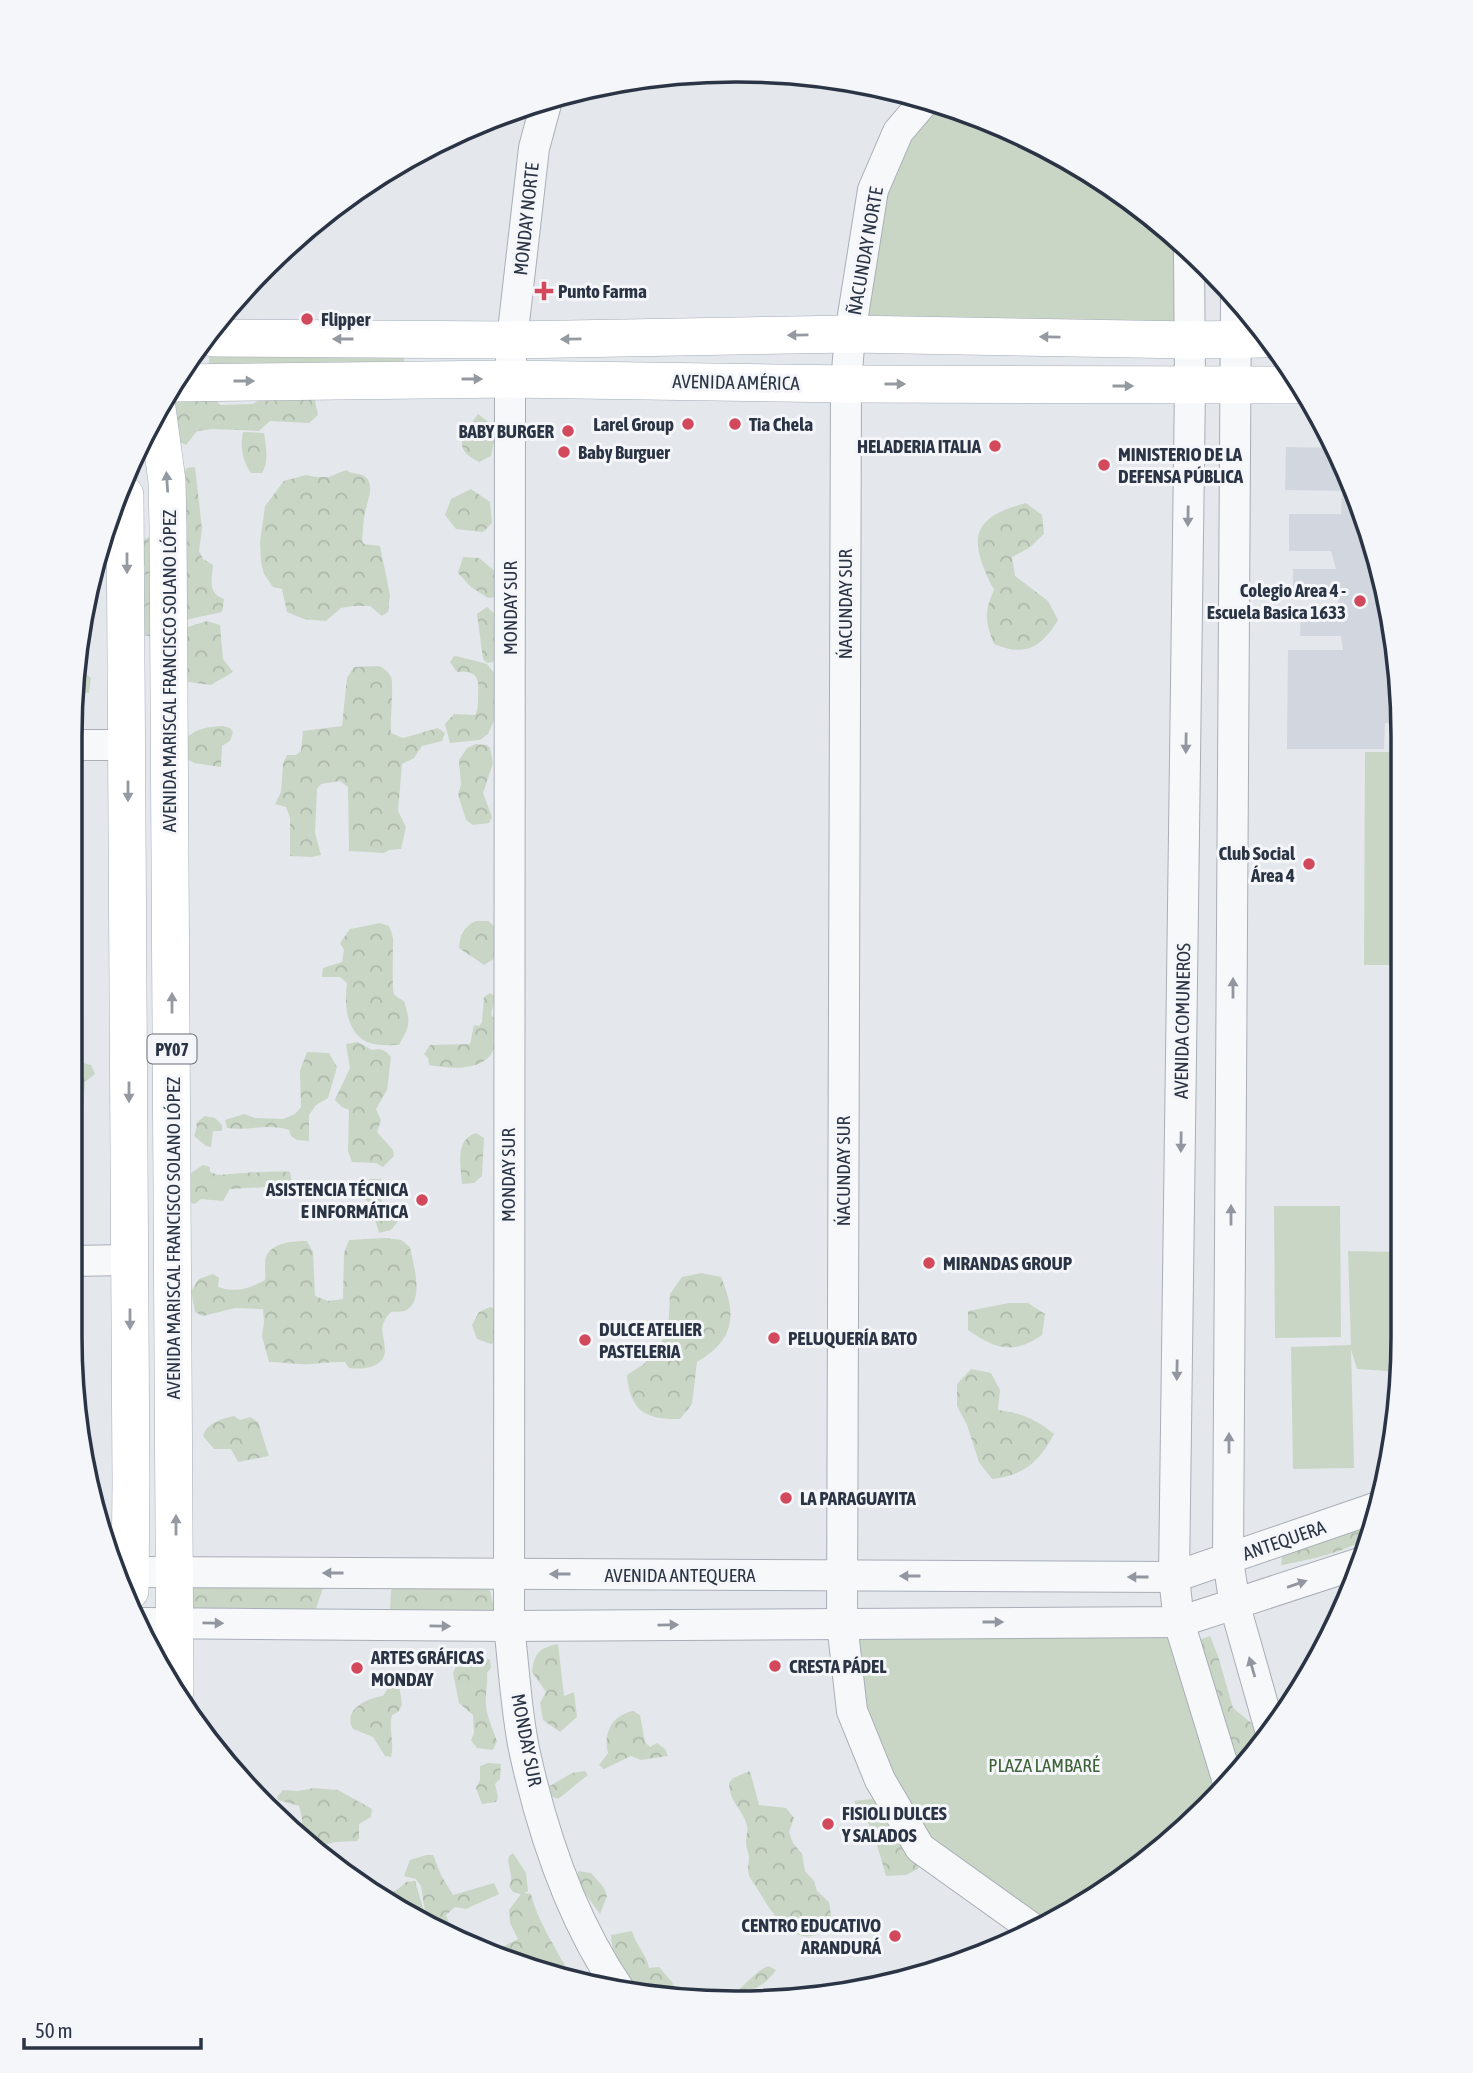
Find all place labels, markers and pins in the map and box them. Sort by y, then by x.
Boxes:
place label: Punto Farma [558,280,647,302]
marker: Punto Farma [536,283,552,299]
place label: Flipper [321,308,371,330]
marker: Flipper [299,311,315,327]
place label: Larel Group [593,413,674,435]
place label: Tia Chela [749,413,813,435]
marker: Larel Group [680,416,696,432]
marker: Tia Chela [727,416,743,432]
place label: BABY BURGER [458,420,554,442]
marker: BABY BURGER [560,423,576,439]
place label: HELADERIA ITALIA [857,435,982,457]
marker: HELADERIA ITALIA [987,438,1003,454]
place label: Baby Burguer [578,441,670,463]
place label: MINISTERIO DE LA DEFENSA PÚBLICA [1118,443,1244,487]
marker: Baby Burguer [556,444,572,460]
marker: MINISTERIO DE LA DEFENSA PÚBLICA [1096,457,1112,473]
place label: Colegio Area 4 - Escuela Basica 1633 [1207,579,1346,623]
marker: Colegio Area 4 - Escuela Basica 1633 [1352,593,1368,609]
place label: Club Social Área 4 [1218,842,1296,886]
marker: Club Social Área 4 [1301,856,1317,872]
place label: ASISTENCIA TÉCNICA E INFORMÁTICA [265,1178,409,1222]
marker: ASISTENCIA TÉCNICA E INFORMÁTICA [414,1192,430,1208]
place label: MIRANDAS GROUP [943,1252,1073,1274]
marker: MIRANDAS GROUP [921,1255,937,1271]
place label: DULCE ATELIER PASTELERIA [599,1318,702,1362]
place label: PELUQUERÍA BATO [788,1327,917,1349]
marker: PELUQUERÍA BATO [766,1330,782,1346]
marker: DULCE ATELIER PASTELERIA [577,1332,593,1348]
place label: LA PARAGUAYITA [800,1487,916,1509]
marker: LA PARAGUAYITA [778,1490,794,1506]
place label: ARTES GRÁFICAS MONDAY [370,1646,484,1690]
place label: CRESTA PÁDEL [789,1655,887,1677]
marker: CRESTA PÁDEL [767,1658,783,1674]
marker: ARTES GRÁFICAS MONDAY [349,1660,365,1676]
place label: FISIOLI DULCES Y SALADOS [841,1802,947,1846]
marker: FISIOLI DULCES Y SALADOS [820,1816,836,1832]
place label: CENTRO EDUCATIVO ARANDURÁ [741,1914,882,1958]
marker: CENTRO EDUCATIVO ARANDURÁ [887,1928,903,1944]

